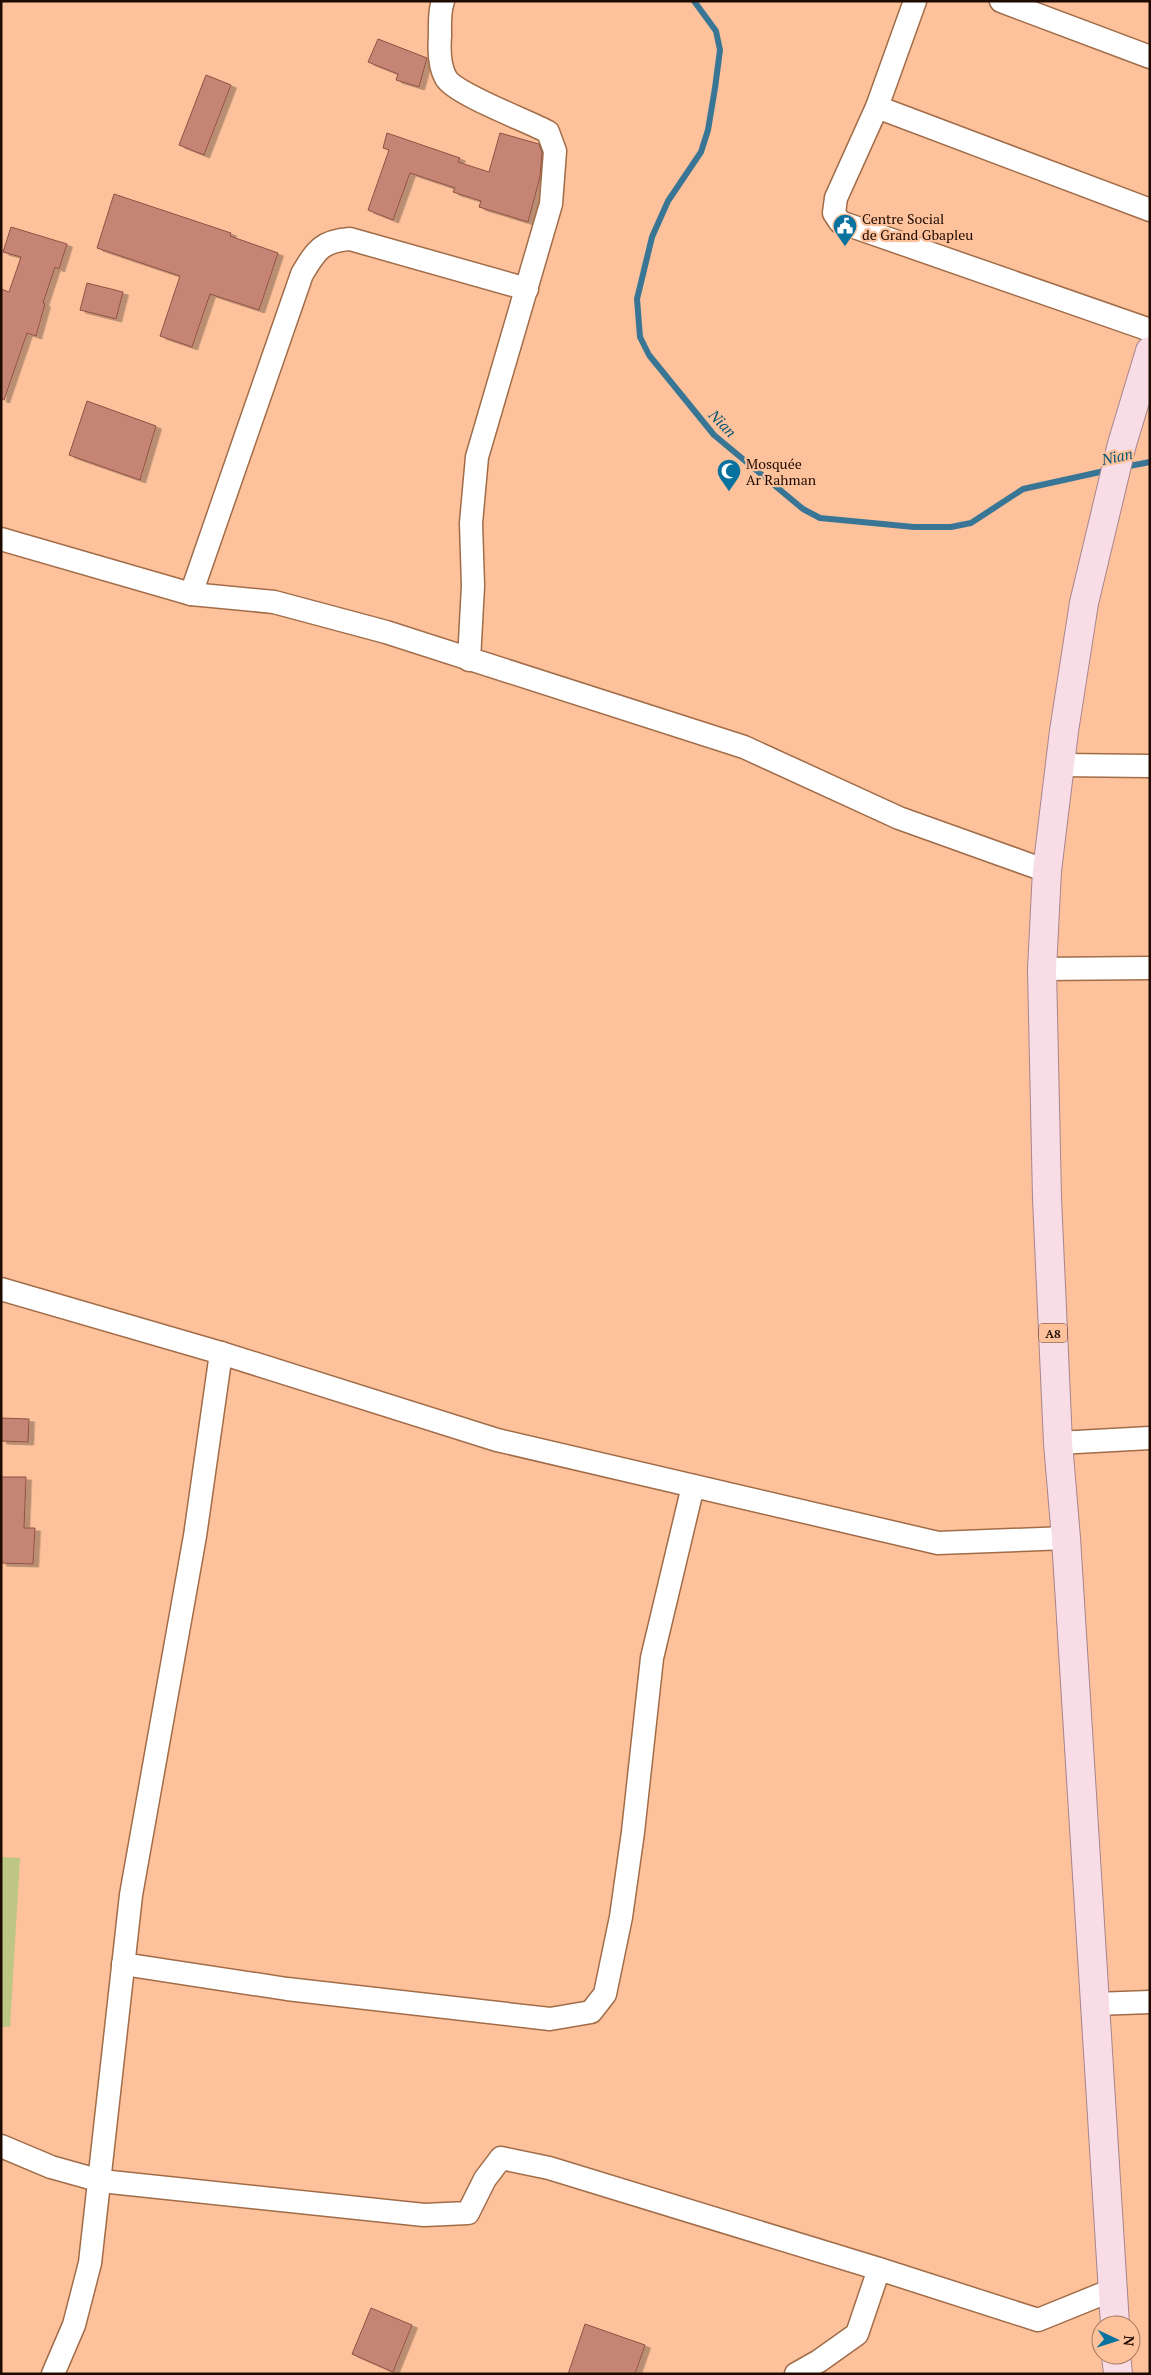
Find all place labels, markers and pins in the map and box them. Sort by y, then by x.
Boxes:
place label: Centre Social de Grand Gbapleu [862,209,973,244]
public building icon: Centre Social de Grand Gbapleu [832,213,858,247]
place label: Mosquée Ar Rahman [746,454,817,489]
mosque icon: Mosquée Ar Rahman [716,458,742,492]

